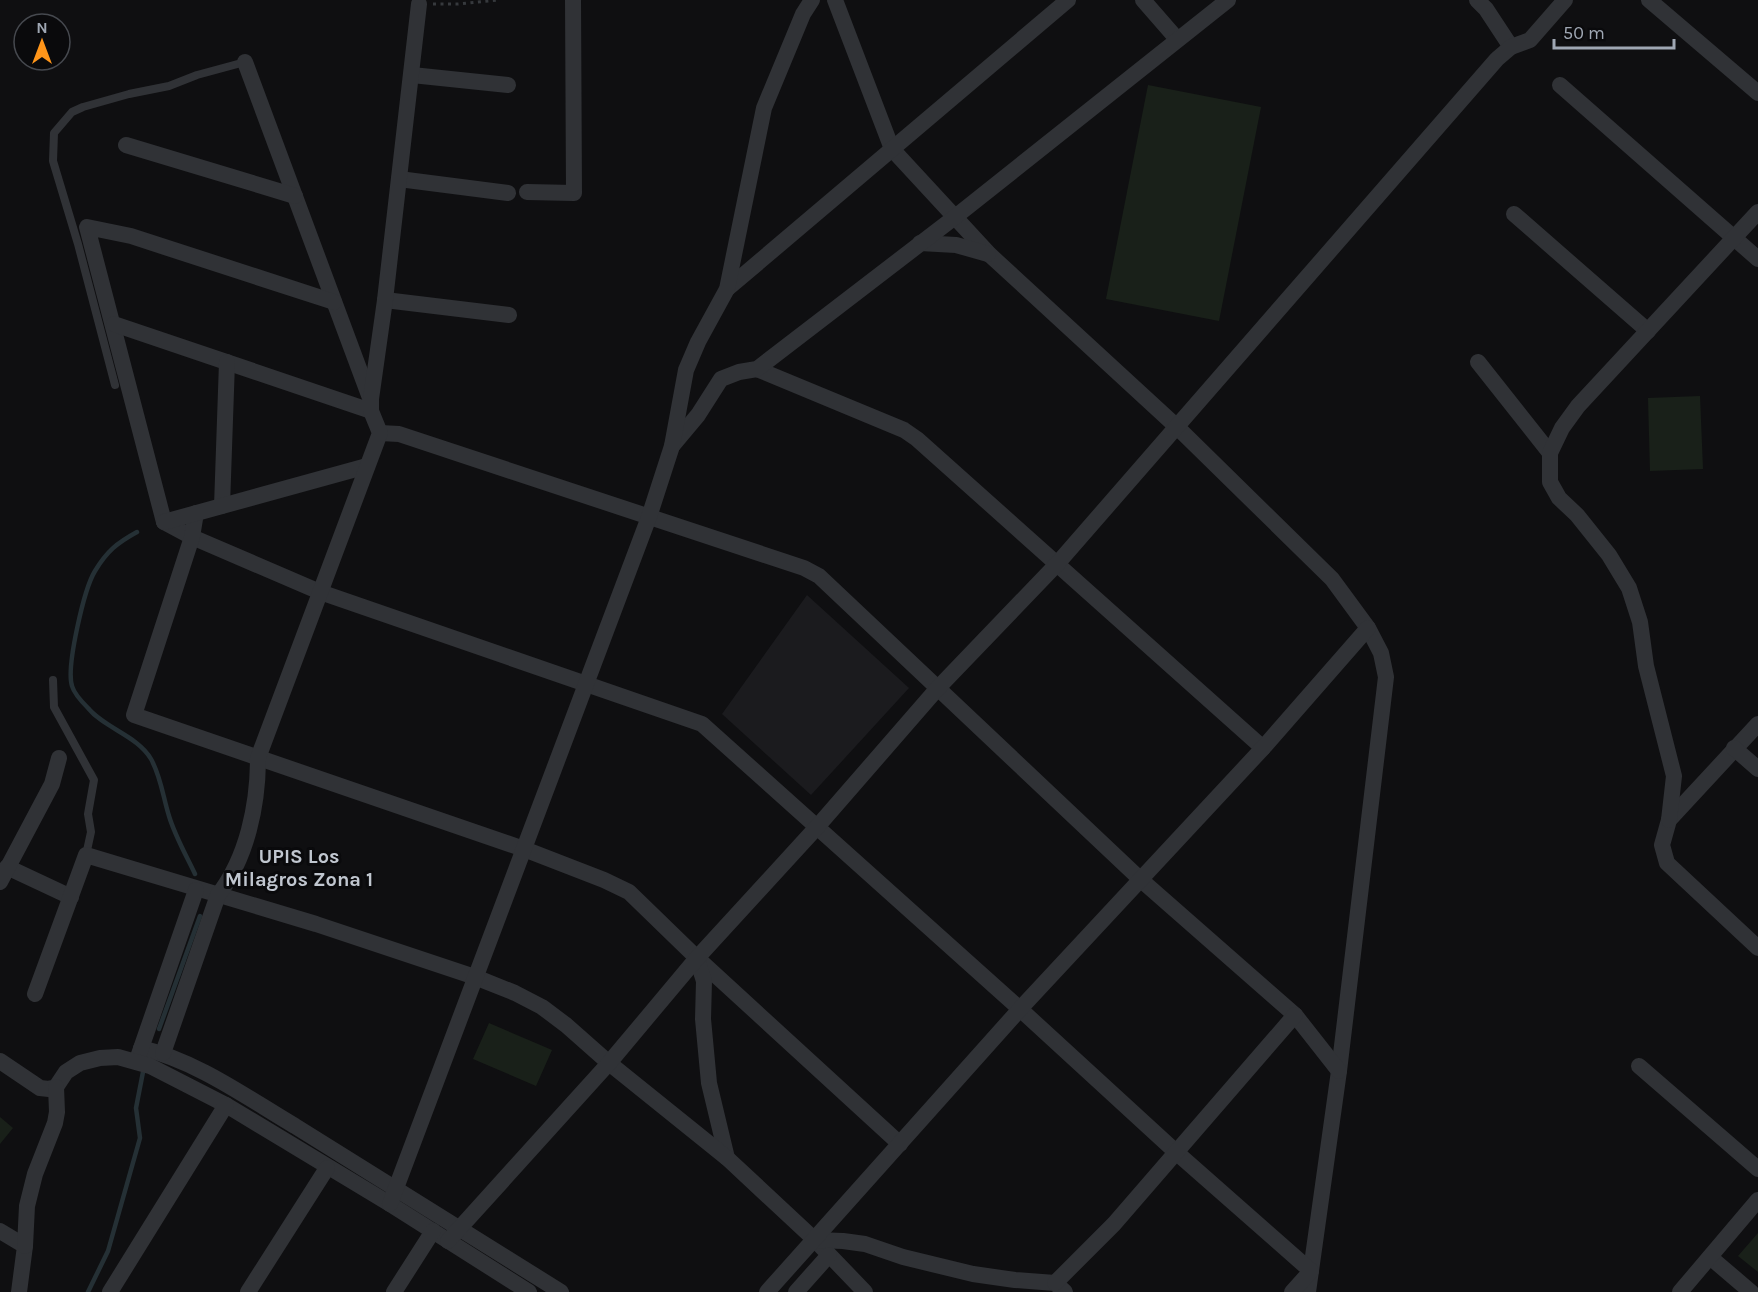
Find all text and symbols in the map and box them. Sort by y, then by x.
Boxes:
north arrow [12,12,72,72]
scale bar [1554,12,1674,50]
text: N [36,18,48,37]
text: 50 m [1563,22,1605,44]
district label: UPIS Los Milagros Zona 1 [225,845,373,891]

